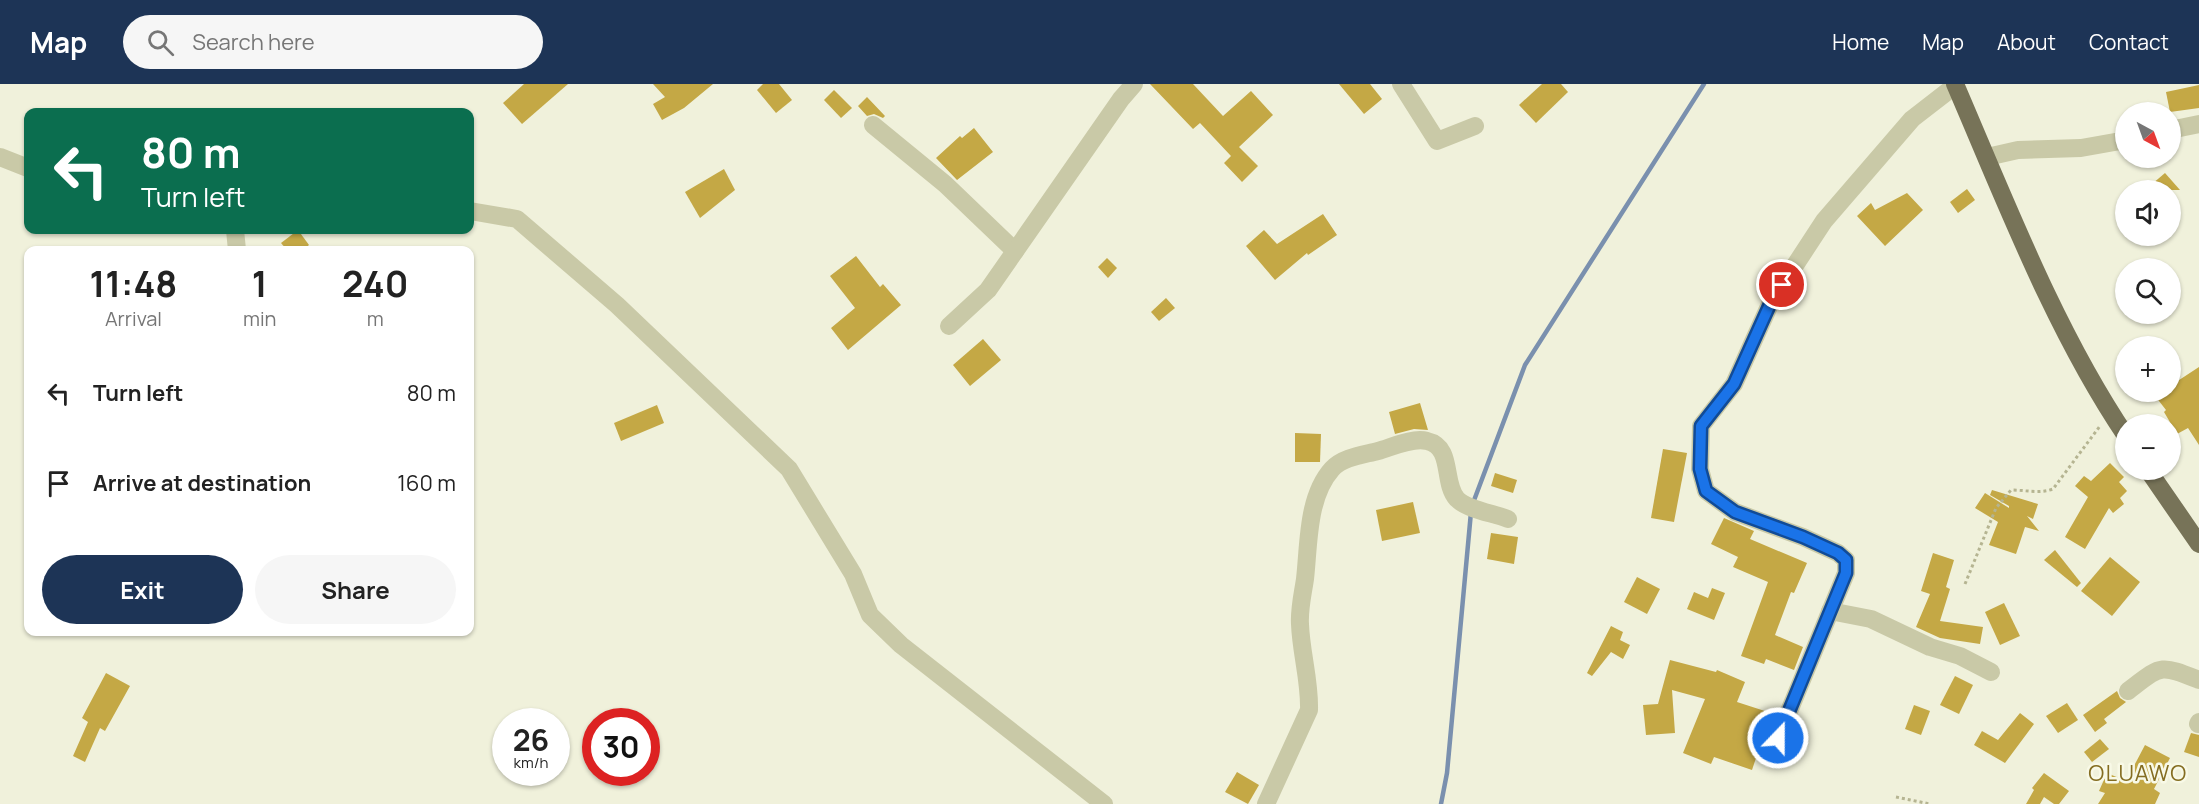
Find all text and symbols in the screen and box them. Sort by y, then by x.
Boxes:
search box [123,15,543,69]
text: Map [30,23,87,61]
icon: search [144,26,177,59]
text: Search here [192,27,315,57]
text: Home [1832,28,1889,56]
text: Map [1922,28,1964,56]
text: About [1997,28,2056,56]
text: Contact [2089,28,2169,56]
north arrow [2115,102,2181,168]
map controls [2115,102,2181,480]
text: 80 m [141,123,241,181]
icon: left [42,132,120,210]
text: Turn left [141,178,245,215]
button: sound [2115,180,2181,246]
button: search [2115,258,2181,324]
text: 11:48 [90,259,177,308]
text: 1 [252,259,268,308]
text: 240 [342,259,408,308]
pin [1756,259,1807,310]
icon: arrive [1765,268,1798,301]
text: Arrival [105,305,162,332]
text: min [243,305,277,332]
text: m [367,305,384,332]
button: + [2115,336,2181,402]
icon: left [42,377,75,410]
text: Turn left [93,378,183,408]
text: 80 m [407,378,456,408]
button: − [2115,414,2181,480]
icon: arrive [42,467,75,500]
text: Arrive at destination [93,468,311,498]
text: 160 m [397,468,456,498]
button: Exit [42,555,243,624]
button: Share [255,555,456,624]
position arrow [1746,706,1810,770]
speed limit sign: 30 [582,708,660,786]
text: 26 [513,719,549,760]
text: km/h [514,752,548,773]
district label: OLUAWO [2088,758,2188,788]

